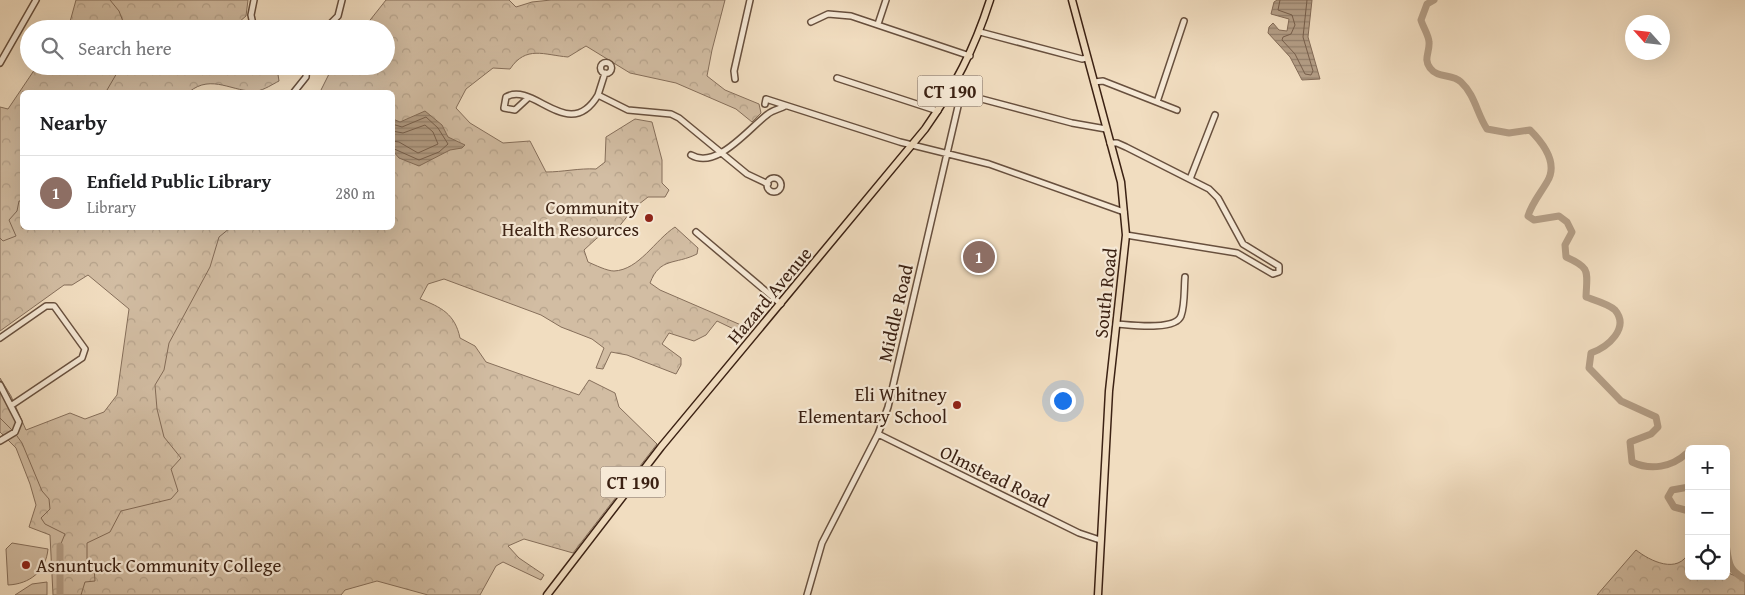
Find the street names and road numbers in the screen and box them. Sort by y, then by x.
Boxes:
road number: CT 190 [918,76,982,106]
street label: Hazard Avenue [720,240,818,350]
street label: South Road [1086,246,1124,340]
street label: Middle Road [870,261,920,365]
street label: Olmstead Road [936,437,1055,515]
road number: CT 190 [600,467,666,498]

